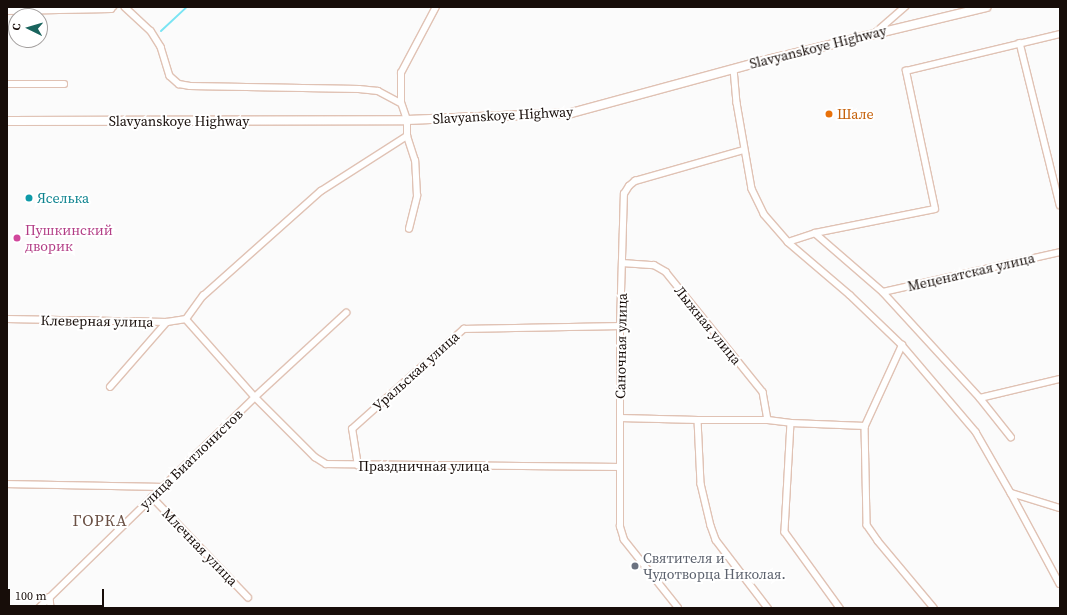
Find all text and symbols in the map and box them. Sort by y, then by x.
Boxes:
north arrow [8,8,48,48]
street label: Slavyanskoye Highway [748,22,888,72]
text: С [9,23,24,31]
street label: Slavyanskoye Highway [432,103,574,127]
place label: Шале [837,106,874,122]
marker: Шале [824,109,834,119]
street label: Slavyanskoye Highway [109,113,249,129]
place label: Яселька [37,190,89,206]
marker: Яселька [24,193,34,203]
place label: Пушкинский дворик [25,222,113,254]
marker: Пушкинский дворик [12,233,22,243]
street label: Меценатская улица [906,249,1036,295]
street label: Лыжная улица [671,282,745,368]
street label: Саночная улица [612,293,630,399]
street label: Клеверная улица [41,312,153,330]
street label: Уральская улица [369,328,463,414]
street label: улица Биатлонистов [136,405,246,513]
street label: Праздничная улица [358,458,490,474]
street label: Млечная улица [159,505,241,589]
district label: ГОРКА [72,510,128,530]
place label: Святителя и Чудотворца Николая. [643,550,786,582]
marker: Святителя и Чудотворца Николая. [630,561,640,571]
scale bar [10,581,106,607]
text: 100 m [15,588,47,604]

